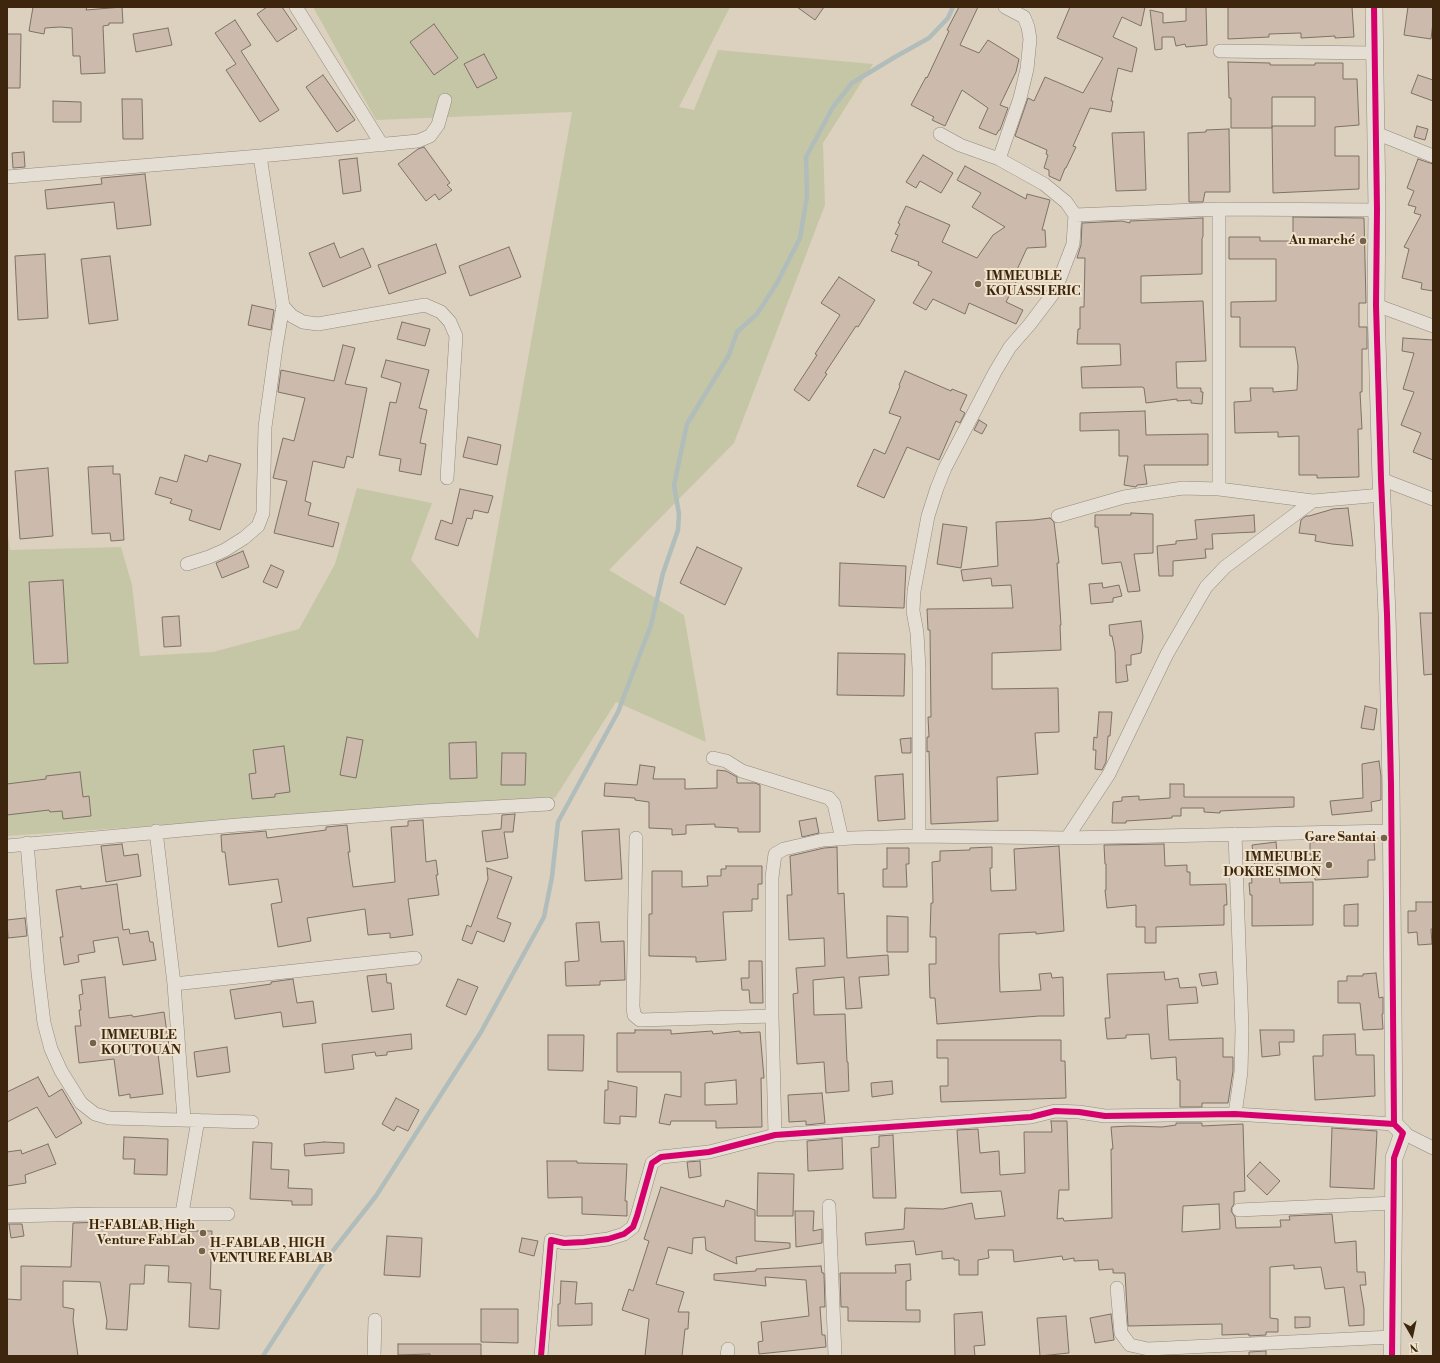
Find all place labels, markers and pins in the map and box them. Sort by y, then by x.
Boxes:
place label: Au marché [1289,233,1355,249]
marker: Au marché [1358,236,1368,246]
place label: IMMEUBLE KOUASSI ERIC [986,269,1081,300]
marker: IMMEUBLE KOUASSI ERIC [973,279,983,289]
place label: Gare Santai [1305,830,1376,846]
marker: Gare Santai [1379,833,1389,843]
place label: IMMEUBLE DOKRE SIMON [1223,850,1321,881]
marker: IMMEUBLE DOKRE SIMON [1324,860,1334,870]
place label: IMMEUBLE KOUTOUAN [101,1028,181,1059]
marker: IMMEUBLE KOUTOUAN [88,1038,98,1048]
place label: H-FABLAB, High Venture FabLab [89,1218,195,1249]
marker: H-FABLAB, High Venture FabLab [198,1228,208,1238]
place label: H-FABLAB , HIGH VENTURE FABLAB [210,1236,332,1267]
marker: H-FABLAB , HIGH VENTURE FABLAB [197,1246,207,1256]

